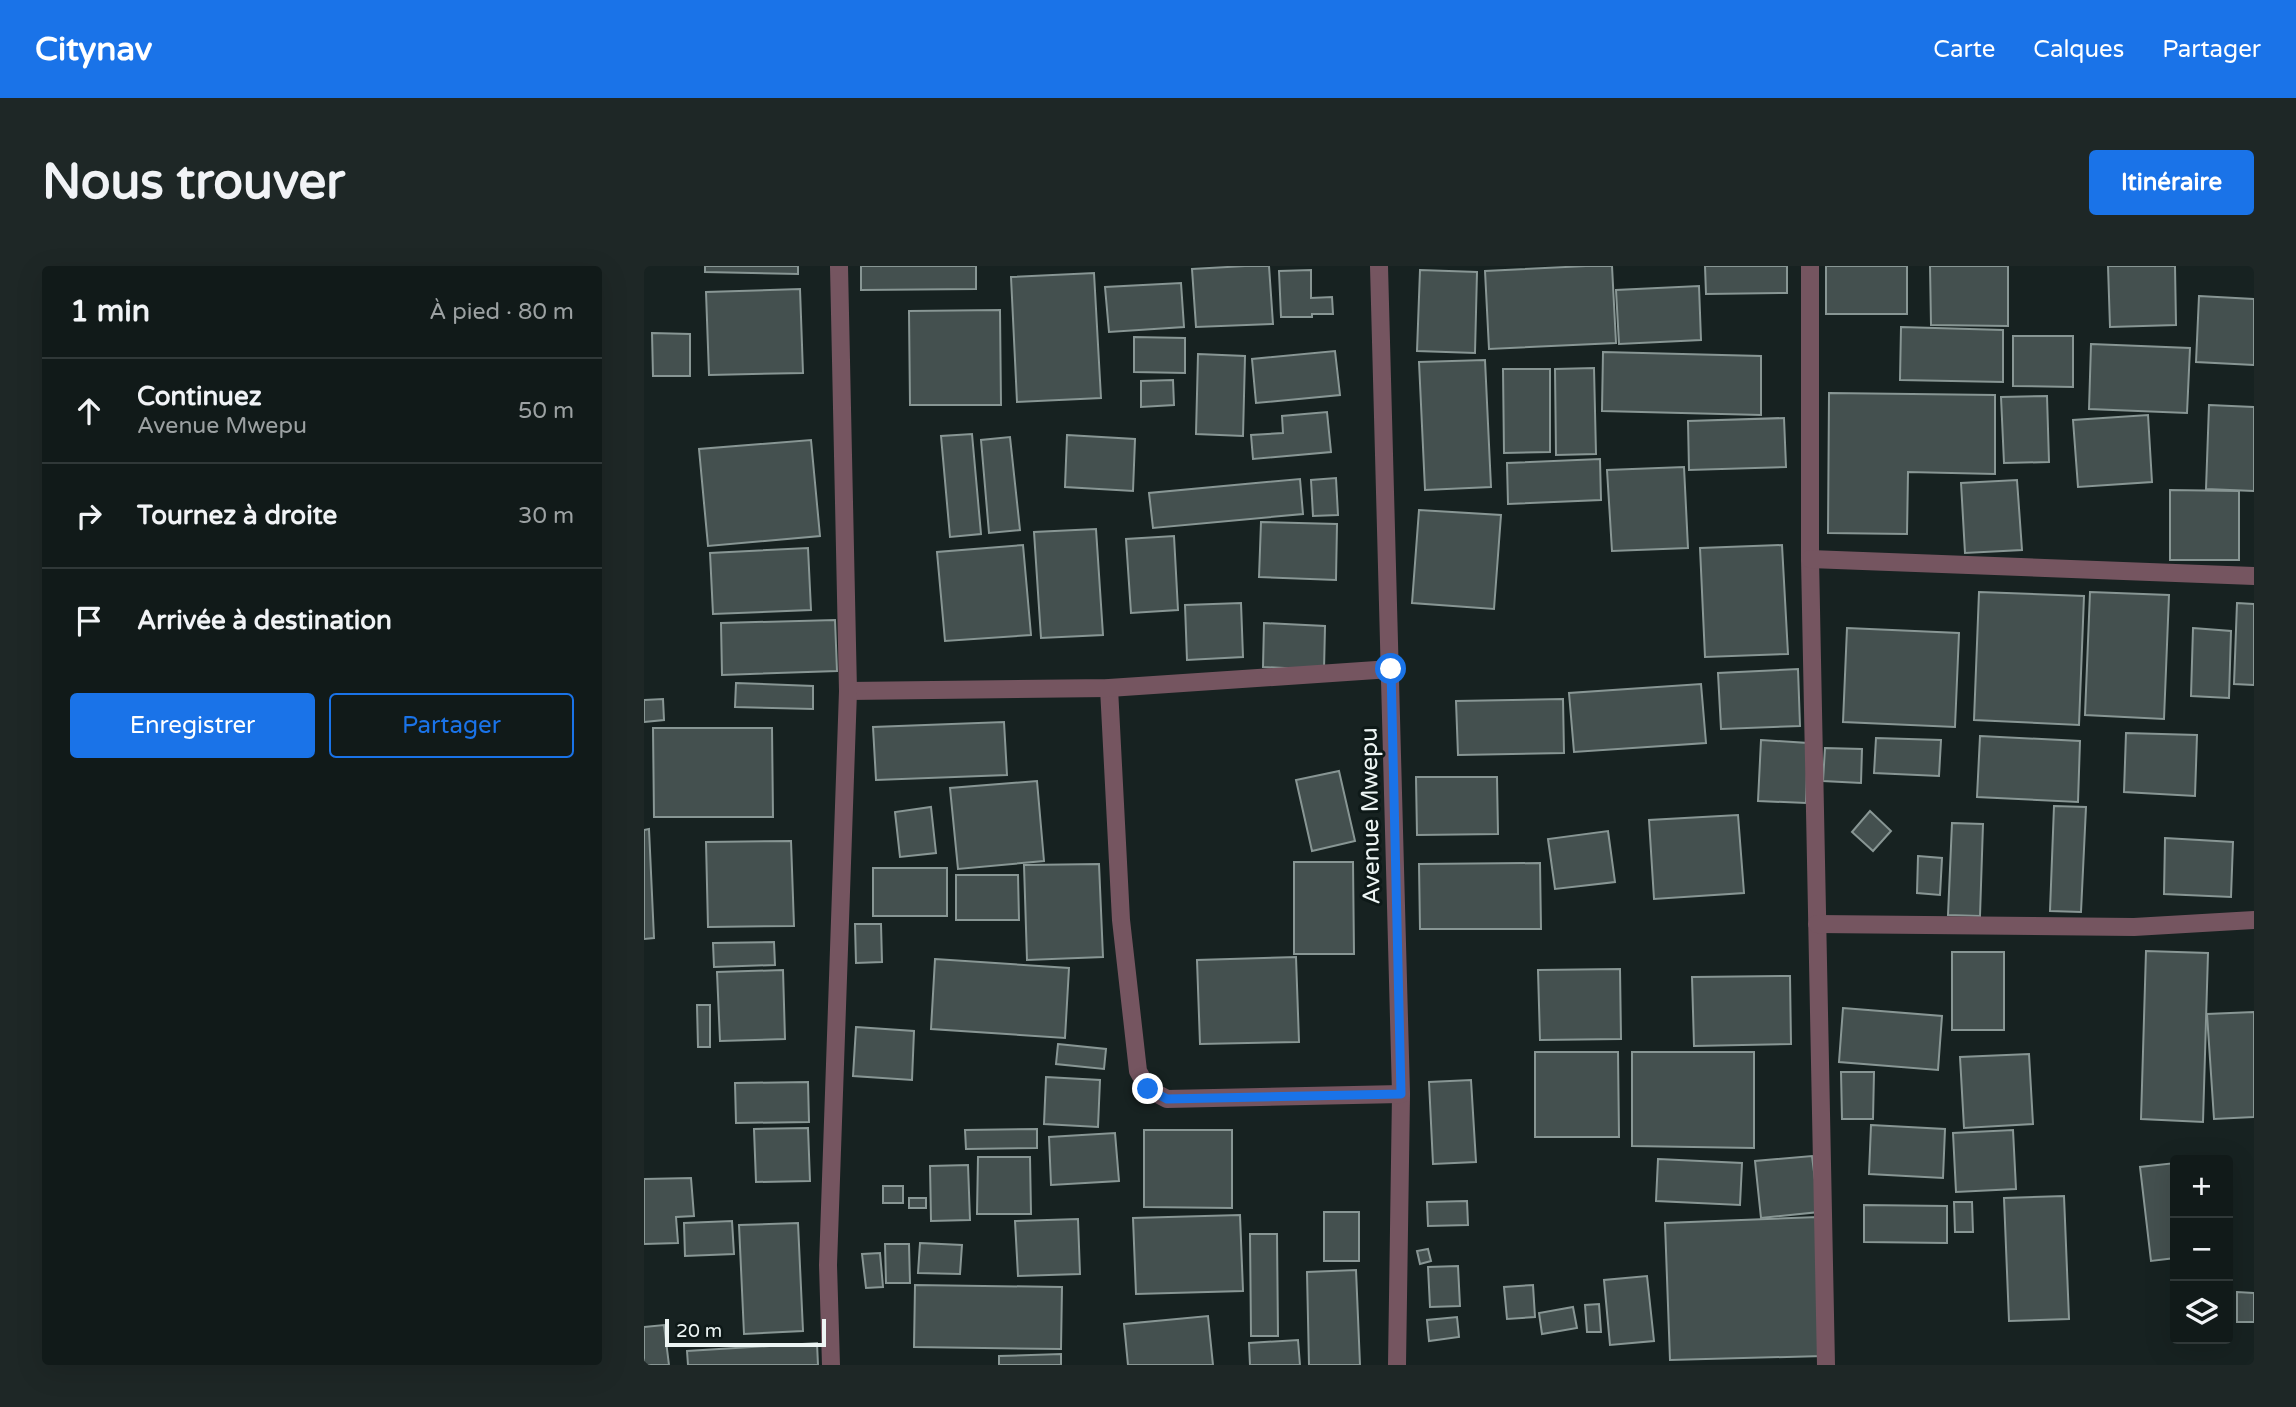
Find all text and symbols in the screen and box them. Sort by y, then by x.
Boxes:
text: Citynav [35,30,152,69]
text: Carte [1933,35,1995,64]
text: Calques [2033,35,2124,64]
text: Partager [2162,35,2261,64]
button: Itinéraire [2089,150,2254,215]
text: Nous trouver [42,153,345,212]
text: 1 min [70,293,150,330]
text: À pied · 80 m [429,298,574,326]
text: Continuez [137,381,262,412]
icon: ahead [70,392,108,430]
text: 50 m [518,397,574,425]
text: Avenue Mwepu [137,412,307,440]
icon: right [70,497,108,535]
text: Tournez à droite [137,500,337,531]
text: 30 m [518,502,574,530]
icon: arrive [70,602,108,640]
text: Arrivée à destination [137,605,392,636]
route start [1375,653,1406,684]
button: Enregistrer [70,693,315,758]
button: Partager [329,693,574,758]
street label: Avenue Mwepu [1354,727,1387,905]
route end [1132,1073,1163,1104]
map controls [2170,1155,2233,1344]
button: + [2170,1155,2233,1218]
button: − [2170,1218,2233,1281]
button: layers [2170,1281,2233,1344]
scale bar [665,1316,826,1348]
text: 20 m [676,1320,722,1342]

